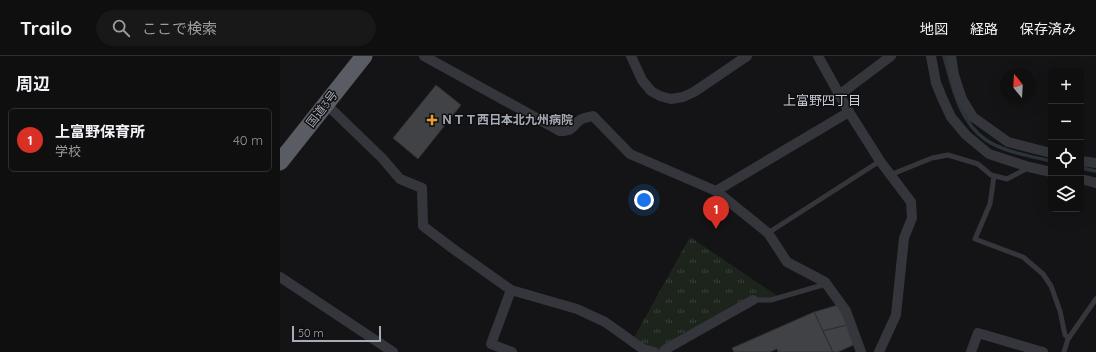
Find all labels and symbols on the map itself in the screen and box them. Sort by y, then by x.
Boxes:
north arrow [1000,68,1036,104]
street label: 国道3号 [303,87,341,130]
district label: 上富野四丁目 [783,92,861,108]
place label: ＮＴＴ西日本北九州病院 [441,112,573,127]
marker: ＮＴＴ西日本北九州病院 [426,114,438,126]
your location [634,190,654,210]
pin: 1 [703,196,729,229]
scale bar [292,324,381,343]

